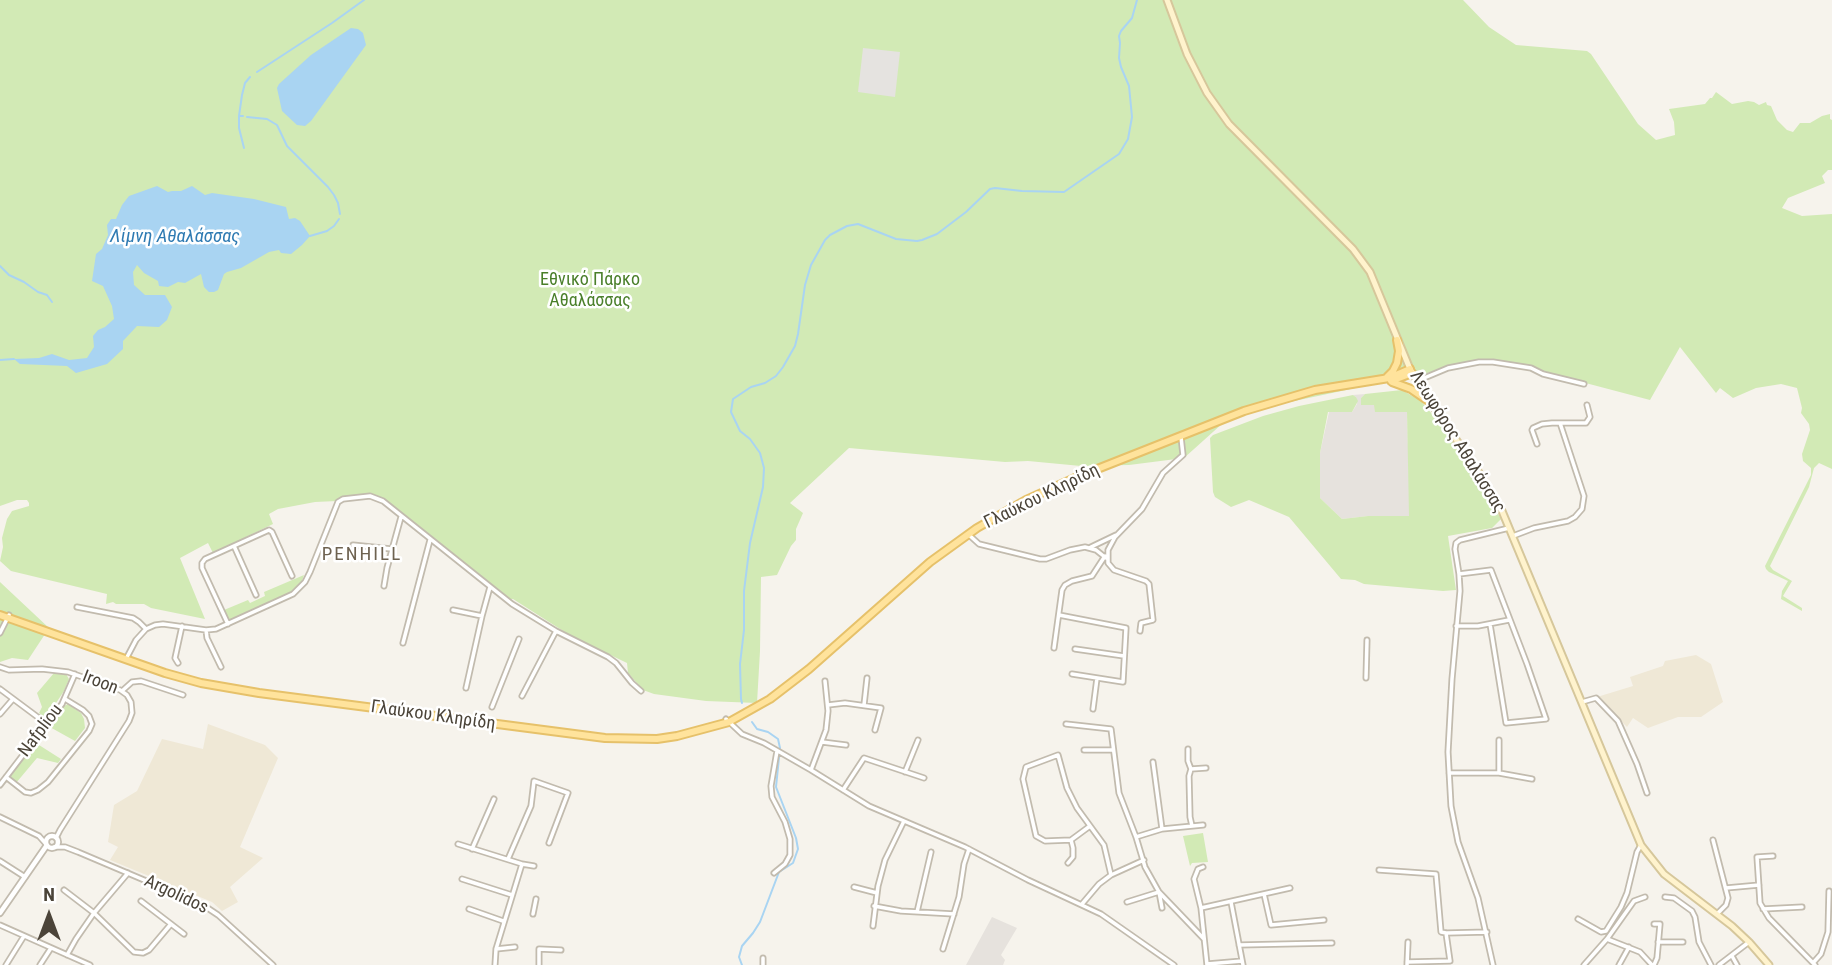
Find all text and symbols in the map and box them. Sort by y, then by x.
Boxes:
water label: Λίμνη Αθαλάσσας [110,226,240,248]
park label: Εθνικό Πάρκο Αθαλάσσας [540,269,640,312]
street label: Λεωφόρος Αθαλάσσας [1404,367,1510,517]
street label: Γλαύκου Κληρίδη [981,460,1103,534]
district label: PENHILL [323,544,401,566]
street label: Iroon [79,666,121,700]
street label: Γλαύκου Κληρίδη [369,697,497,735]
street label: Nafpliou [14,700,68,762]
street label: Argolidos [141,871,211,919]
north arrow [14,881,84,951]
text: N [43,883,55,906]

